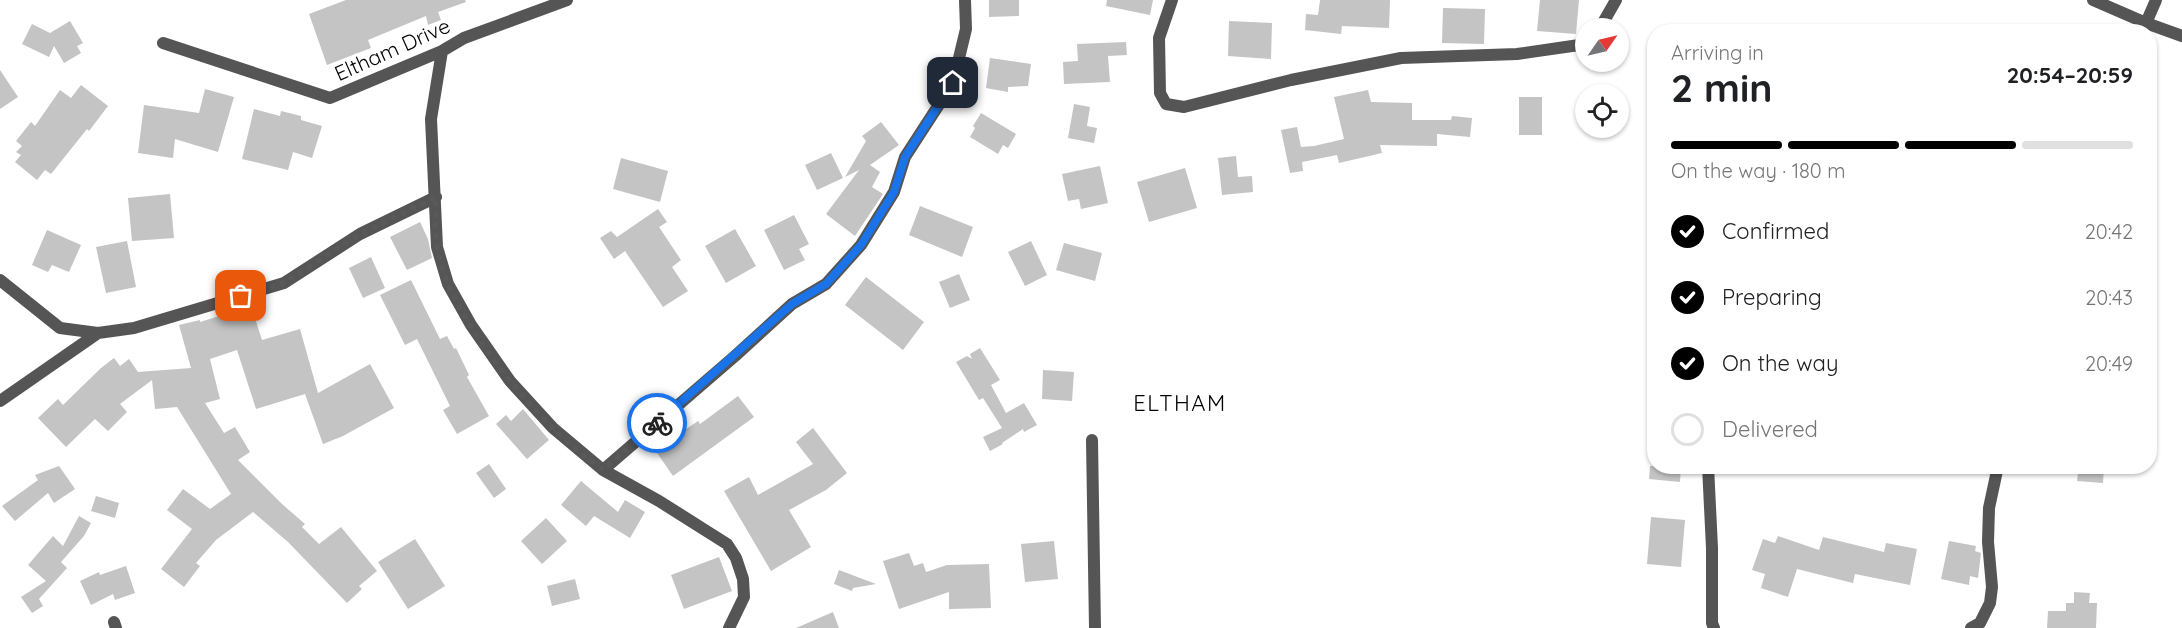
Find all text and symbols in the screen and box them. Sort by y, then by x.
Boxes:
street label: Eltham Drive [330,12,454,86]
north arrow [1575,18,1629,72]
map controls [1575,18,1629,138]
text: Arriving in [1671,40,1764,65]
pin [927,57,978,108]
text: 20:54–20:59 [2007,61,2133,89]
text: 2 min [1671,63,1773,112]
icon: home [936,66,969,99]
button: locate [1575,84,1629,138]
text: On the way · 180 m [1671,158,1845,183]
icon: check [1671,215,1704,248]
text: Confirmed [1722,217,1829,245]
text: 20:42 [2085,219,2133,244]
pin [215,270,266,321]
icon: bag [224,279,257,312]
icon: check [1671,281,1704,314]
text: Preparing [1722,283,1822,311]
text: 20:43 [2085,285,2133,310]
icon: check [1671,347,1704,380]
text: On the way [1722,349,1838,377]
text: 20:49 [2085,351,2133,376]
district label: ELTHAM [1133,389,1227,417]
courier [627,393,687,453]
icon: bike [641,407,674,440]
text: Delivered [1722,415,1818,443]

